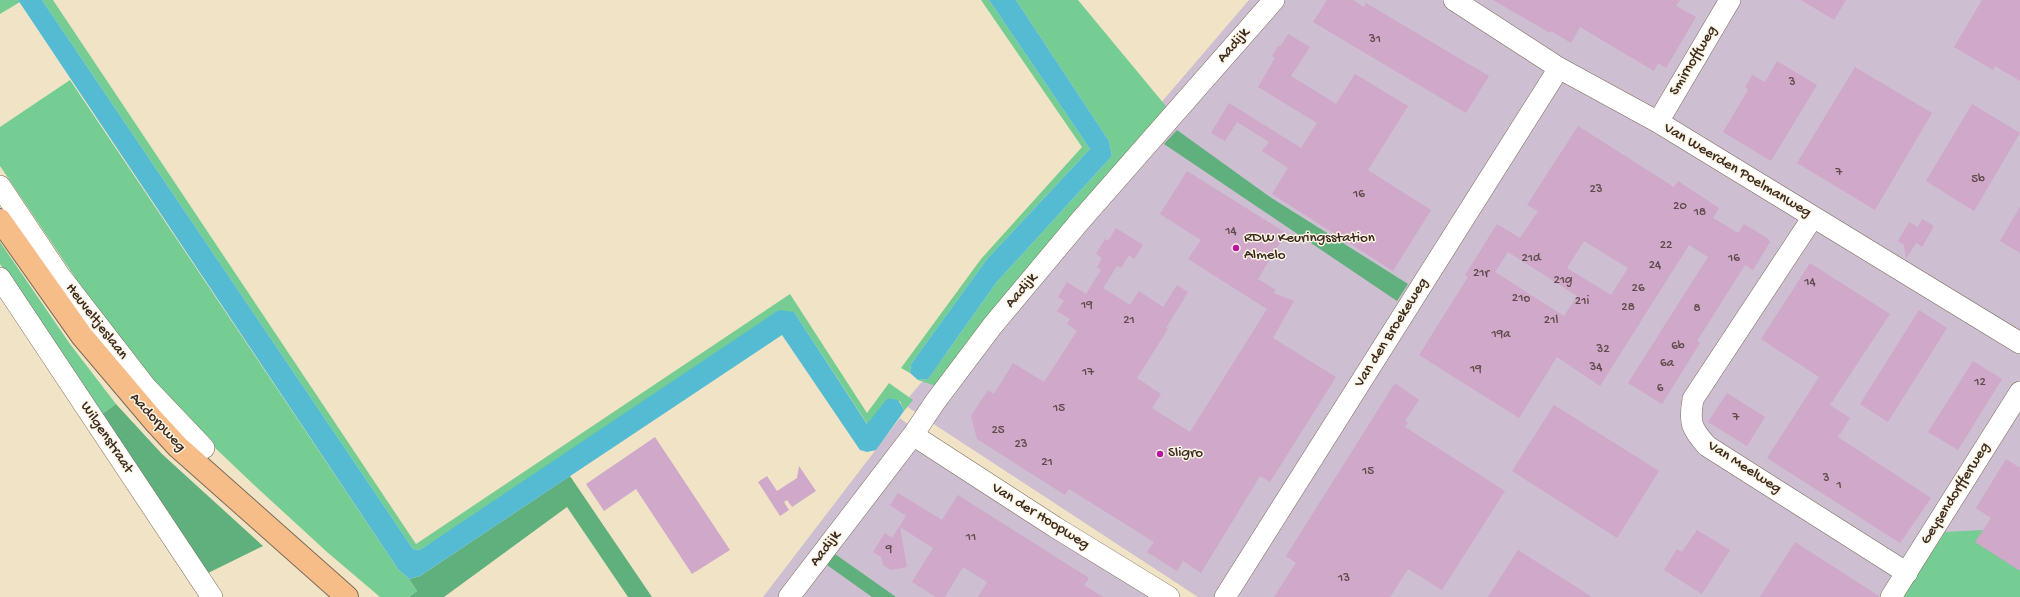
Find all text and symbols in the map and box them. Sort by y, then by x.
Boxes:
street label: Smirnoffweg [1666,23,1722,99]
street label: Aadijk [1214,25,1254,67]
house number: 31 [1369,32,1381,48]
house number: 3 [1789,75,1795,91]
street label: Van Weerden Poelmanweg [1660,120,1814,222]
house number: 7 [1836,165,1842,181]
house number: 5b [1971,172,1985,188]
house number: 23 [1589,182,1603,198]
house number: 16 [1353,187,1365,203]
house number: 20 [1673,199,1687,215]
house number: 18 [1694,205,1706,221]
house number: 14 [1225,224,1237,240]
place label: RDW Keuringsstation Almelo [1244,230,1375,265]
house number: 22 [1660,238,1672,254]
marker: RDW Keuringsstation Almelo [1231,243,1241,253]
house number: 21d [1521,251,1541,267]
house number: 16 [1728,251,1740,267]
house number: 24 [1649,258,1661,274]
house number: 21r [1473,266,1489,282]
street label: Aadijk [1002,270,1042,312]
house number: 21g [1553,273,1573,289]
street label: Van den Broekeweg [1351,275,1433,391]
house number: 14 [1804,275,1816,291]
street label: Heuveltjeslaan [61,280,131,364]
house number: 26 [1632,281,1644,297]
house number: 21o [1512,291,1530,307]
house number: 21i [1575,294,1589,310]
house number: 19 [1081,298,1093,314]
house number: 28 [1621,300,1635,316]
house number: 8 [1693,301,1701,317]
house number: 21 [1123,313,1135,329]
house number: 21l [1544,313,1558,329]
house number: 19a [1492,327,1510,343]
house number: 6b [1671,339,1685,355]
house number: 32 [1596,342,1610,358]
house number: 6a [1660,356,1674,372]
house number: 34 [1590,360,1602,376]
house number: 19 [1470,362,1482,378]
house number: 17 [1082,365,1094,381]
house number: 12 [1974,375,1986,391]
house number: 6 [1657,381,1663,397]
street label: Aadorpweg [125,390,189,456]
street label: Wilgenstraat [75,399,137,477]
house number: 15 [1053,401,1065,417]
house number: 7 [1733,410,1739,426]
house number: 25 [991,423,1005,439]
house number: 23 [1014,437,1028,453]
street label: Van Meelweg [1704,437,1784,499]
street label: Geysendorfferweg [1917,440,1995,548]
place label: Sligro [1168,445,1203,463]
marker: Sligro [1155,449,1165,459]
house number: 21 [1041,455,1053,471]
house number: 15 [1362,464,1374,480]
house number: 3 [1823,471,1829,487]
house number: 1 [1836,478,1842,494]
street label: Van der Hoopweg [988,480,1092,554]
street label: Aadijk [807,528,845,570]
house number: 11 [966,530,976,546]
house number: 9 [886,542,892,558]
house number: 13 [1338,571,1350,587]

